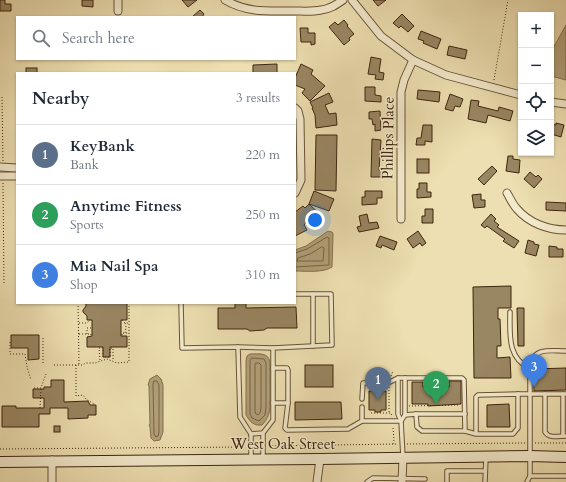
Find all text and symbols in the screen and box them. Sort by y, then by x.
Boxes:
map controls [518,12,554,156]
button: + [518,12,554,48]
search box [16,16,296,60]
icon: search [30,27,52,49]
text: Search here [62,28,135,48]
button: − [518,48,554,84]
button: locate [518,84,554,120]
text: Nearby [32,87,89,110]
text: 3 results [236,89,280,107]
street label: Phillips Place [377,96,399,180]
button: layers [518,120,554,156]
text: KeyBank [70,136,135,156]
text: 1 [42,146,48,164]
text: 220 m [246,146,280,164]
text: Bank [70,156,99,174]
text: Anytime Fitness [70,196,182,216]
text: 2 [42,206,48,224]
text: 250 m [246,206,280,224]
your location [305,210,325,230]
text: Sports [70,216,104,234]
text: Mia Nail Spa [70,256,158,276]
text: 3 [42,266,48,284]
text: 310 m [246,266,280,284]
text: Shop [70,276,98,294]
pin: 3 [521,354,547,387]
pin: 1 [365,367,391,400]
pin: 2 [423,371,449,404]
street label: West Oak Street [230,434,336,454]

